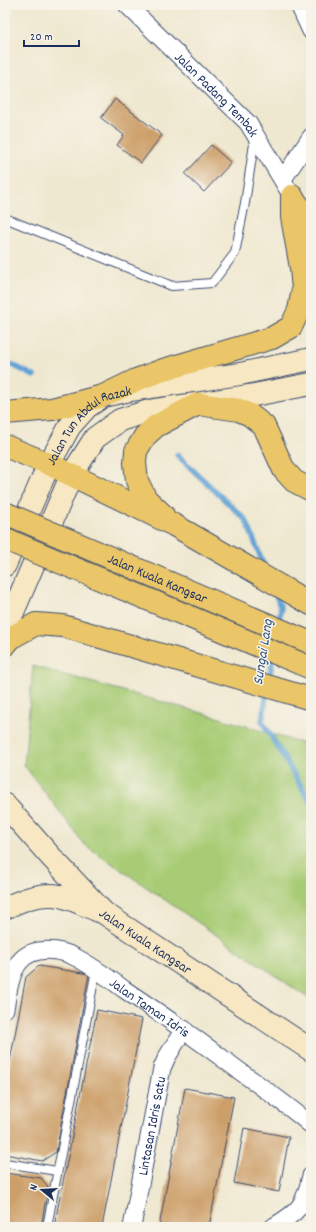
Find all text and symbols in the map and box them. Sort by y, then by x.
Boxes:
scale bar [24,22,79,48]
text: 20 m [30,29,53,46]
street label: Jalan Padang Tembak [169,48,262,142]
street label: Jalan Tun Abdul Razak [42,382,134,469]
street label: Jalan Kuala Kangsar [104,550,211,610]
water label: Sungai Lang [248,617,280,687]
street label: Jalan Kuala Kangsar [93,905,196,981]
street label: Jalan Taman Idris [105,974,193,1044]
street label: Lintasan Idris Satu [134,1075,172,1177]
north arrow [22,1170,62,1210]
text: N [26,1182,43,1193]

